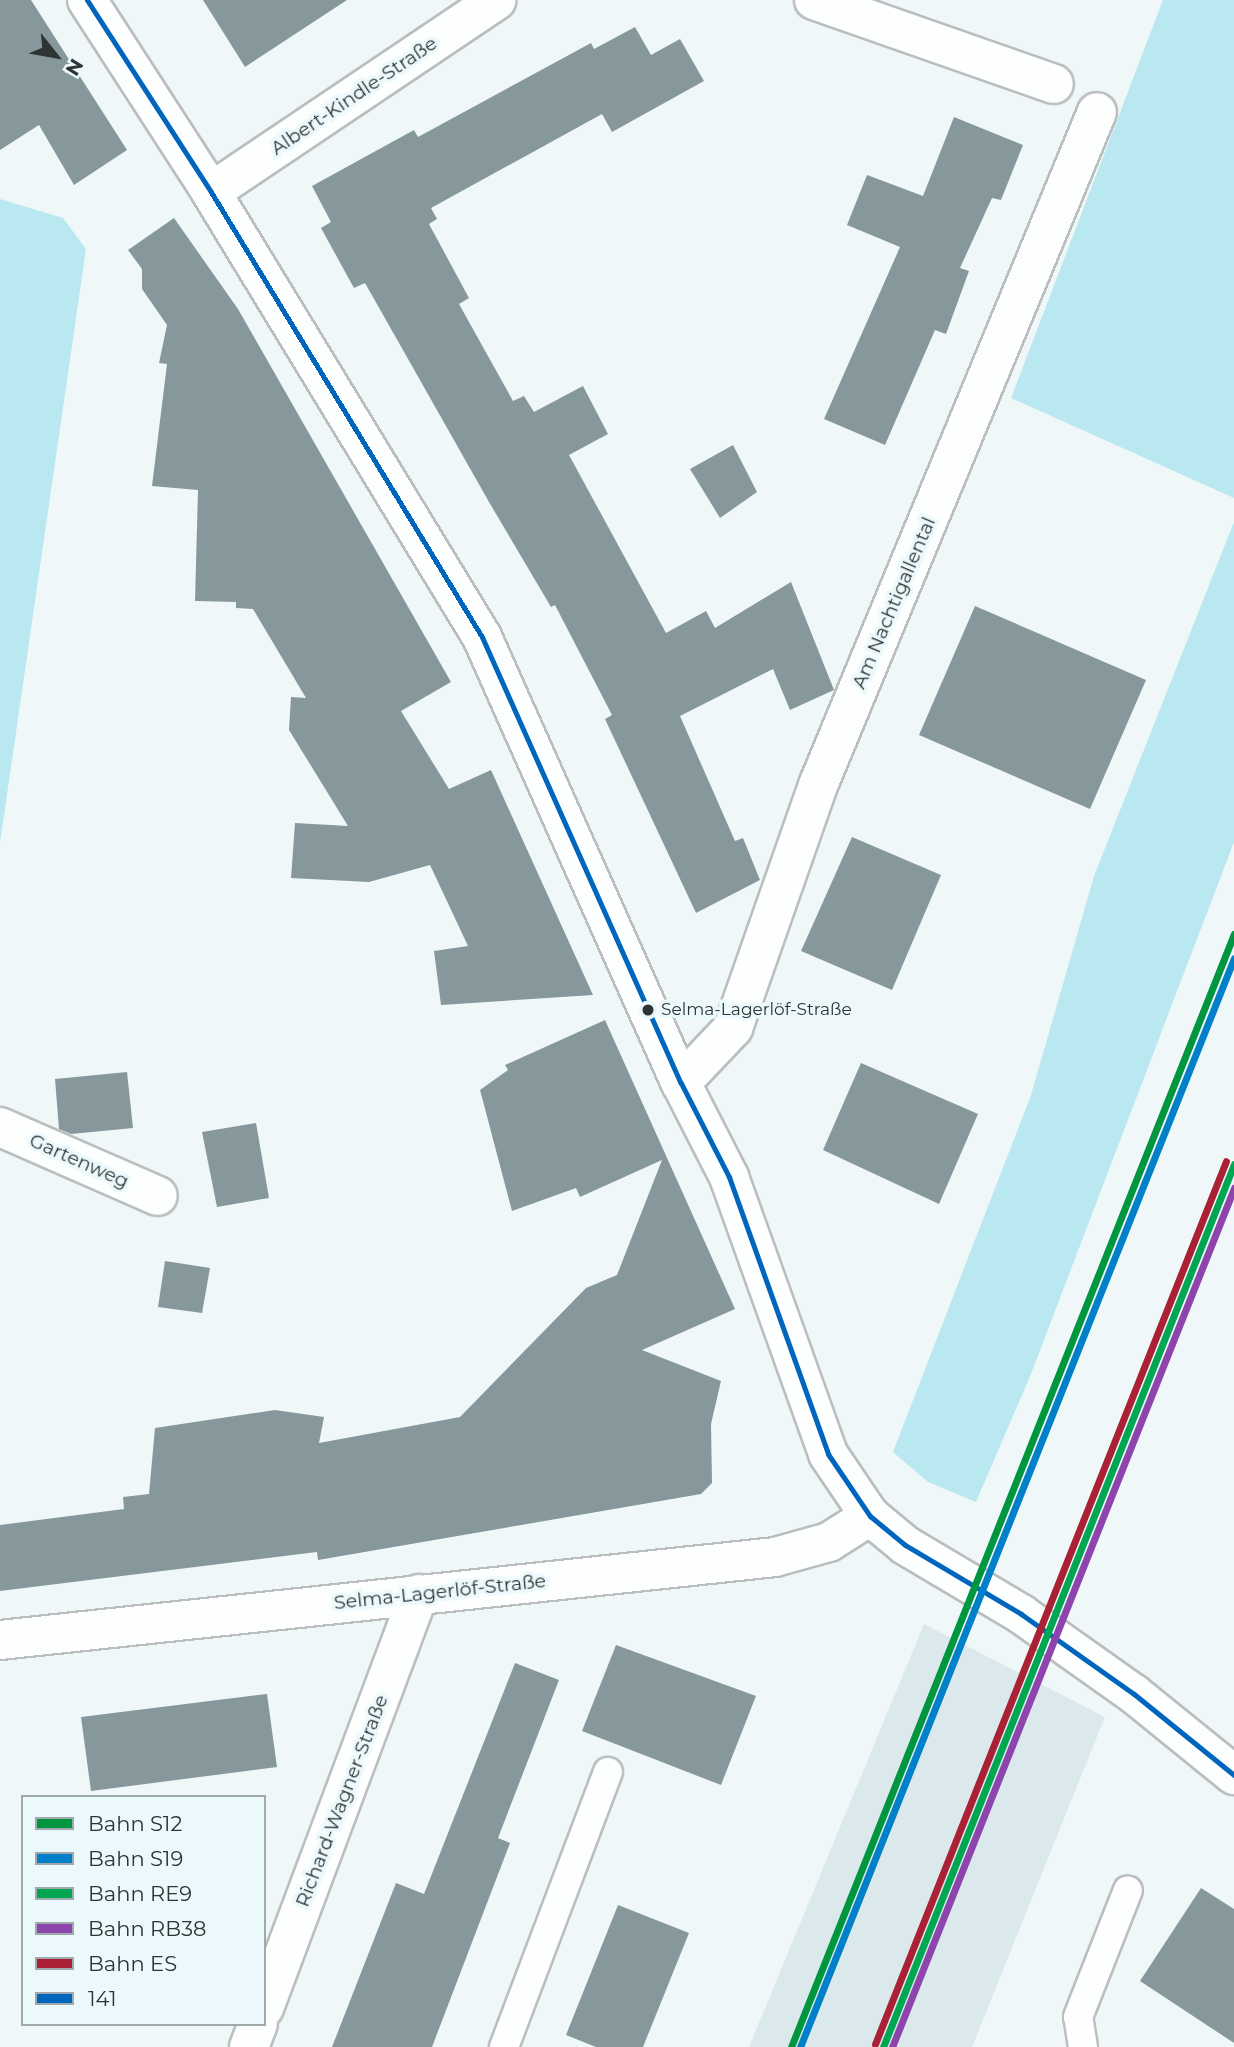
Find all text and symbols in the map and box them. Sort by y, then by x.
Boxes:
north arrow [21,21,91,91]
street label: Albert-Kindle-Straße [267,32,441,160]
text: N [61,55,88,80]
street label: Am Nachtigallental [848,514,940,692]
place label: Selma-Lagerlöf-Straße [661,1000,852,1020]
marker: Selma-Lagerlöf-Straße [641,1003,655,1017]
street label: Gartenweg [26,1129,132,1193]
street label: Selma-Lagerlöf-Straße [333,1570,547,1614]
street label: Richard-Wagner-Straße [291,1692,393,1910]
legend [21,1795,266,2026]
text: Bahn S12 [88,1811,182,1836]
text: Bahn S19 [88,1846,183,1871]
text: Bahn RE9 [88,1881,192,1906]
text: Bahn RB38 [88,1916,206,1941]
text: Bahn ES [88,1951,177,1976]
text: 141 [88,1986,117,2011]

